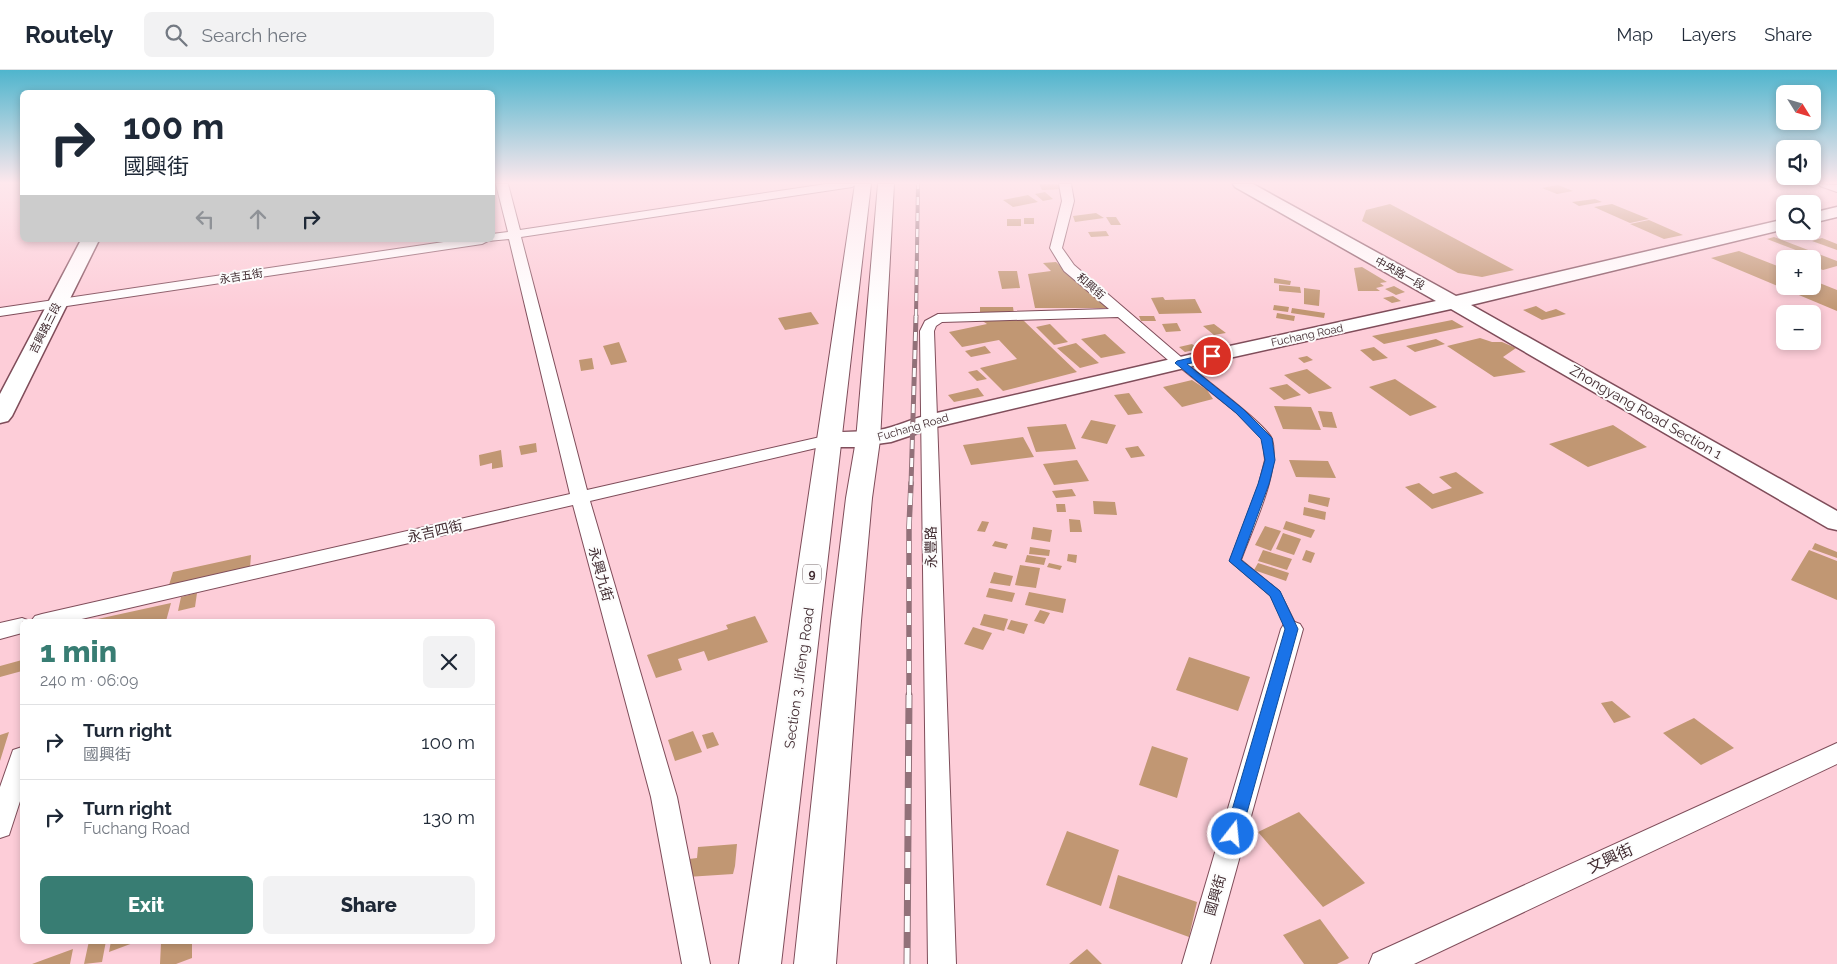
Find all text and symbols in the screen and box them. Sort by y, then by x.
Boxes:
search box [144,12,494,57]
text: Routely [25,20,114,49]
icon: search [162,21,190,49]
text: Search here [202,24,307,46]
text: Map [1617,24,1653,45]
text: Layers [1681,24,1736,45]
text: Share [1764,24,1812,45]
north arrow [1776,85,1821,130]
map controls [1776,85,1821,350]
text: 100 m [123,106,224,147]
icon: right [40,110,105,175]
button: sound [1776,140,1821,185]
text: 國興街 [123,153,189,179]
button: search [1776,195,1821,240]
icon: left [191,205,219,233]
icon: ahead [244,205,272,233]
icon: right [297,205,325,233]
button: + [1776,250,1821,295]
street label: 中央路一段 [1373,254,1427,292]
street label: 永吉五街 [218,267,264,286]
street label: 和興街 [1074,271,1107,302]
street label: 吉興路三段 [27,301,64,356]
button: − [1776,305,1821,350]
street label: Fuchang Road [1270,321,1345,349]
pin [1191,335,1233,377]
icon: arrive [1198,342,1226,370]
street label: Zhongyang Road Section 1 [1567,362,1725,462]
street label: Fuchang Road [876,411,950,444]
street label: 永吉四街 [406,517,464,545]
street label: 永豐路 [923,526,939,568]
street label: 永興九街 [586,545,616,603]
road number: 9 [803,564,821,584]
street label: Section 3, Jifeng Road [781,606,817,750]
text: 1 min [40,634,117,669]
button: close [423,636,475,688]
text: 240 m · 06:09 [40,671,138,690]
text: Turn right [83,719,172,741]
icon: right [40,728,68,756]
text: 100 m [421,731,475,753]
text: 國興街 [83,745,131,764]
text: Turn right [83,797,172,819]
icon: right [40,803,68,831]
text: 130 m [423,806,475,828]
position arrow [1206,807,1258,859]
text: Fuchang Road [83,819,190,838]
street label: 文興街 [1584,840,1636,877]
street label: 國興街 [1202,873,1228,917]
button: Exit [40,876,253,934]
button: Share [263,876,475,934]

